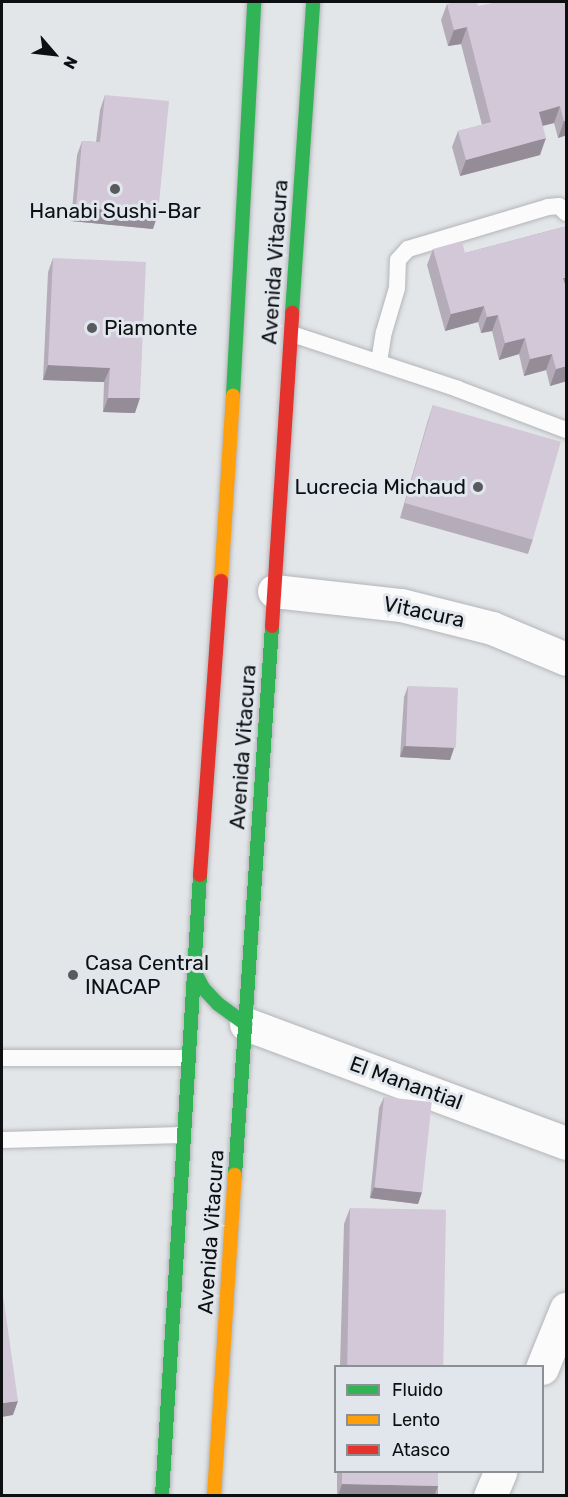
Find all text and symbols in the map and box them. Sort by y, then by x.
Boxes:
north arrow [24,24,84,84]
text: N [59,53,81,72]
street label: Avenida Vitacura [257,178,293,346]
marker: Hanabi Sushi-Bar [108,182,122,196]
place label: Hanabi Sushi-Bar [29,198,201,224]
place label: Piamonte [104,315,197,341]
marker: Piamonte [85,321,99,335]
place label: Lucrecia Michaud [294,474,466,500]
marker: Lucrecia Michaud [471,480,485,494]
street label: Vitacura [381,591,467,633]
street label: Avenida Vitacura [225,663,261,831]
place label: Casa Central INACAP [85,950,209,1000]
marker: Casa Central INACAP [66,968,80,982]
street label: El Manantial [346,1051,466,1115]
street label: Avenida Vitacura [193,1148,229,1316]
legend [334,1365,544,1473]
text: Fluido [392,1379,443,1401]
text: Lento [392,1409,440,1431]
text: Atasco [392,1439,450,1461]

